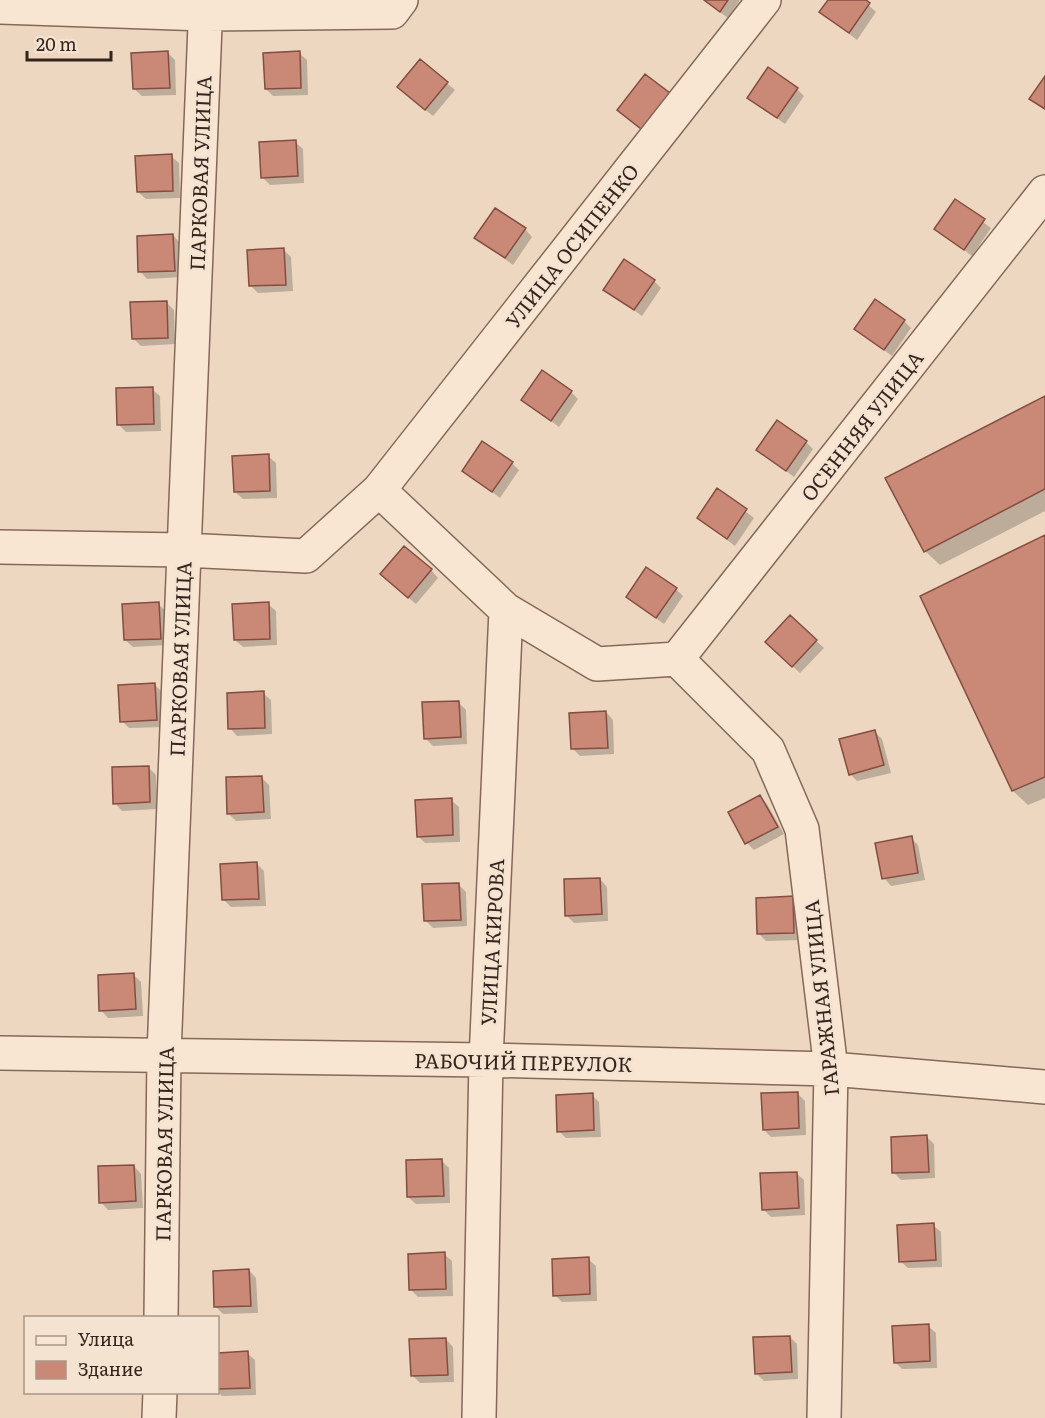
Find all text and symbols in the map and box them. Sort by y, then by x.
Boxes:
scale bar [27,24,111,62]
text: 20 m [36,30,77,57]
street label: ПАРКОВАЯ УЛИЦА [181,75,217,271]
street label: УЛИЦА ОСИПЕНКО [497,156,645,334]
street label: ОСЕННЯЯ УЛИЦА [793,343,930,507]
street label: ПАРКОВАЯ УЛИЦА [161,561,197,757]
street label: УЛИЦА КИРОВА [472,857,510,1026]
street label: ГАРАЖНАЯ УЛИЦА [795,898,845,1098]
street label: РАБОЧИЙ ПЕРЕУЛОК [414,1044,633,1078]
street label: ПАРКОВАЯ УЛИЦА [146,1046,180,1242]
legend [24,1316,219,1394]
text: Улица [78,1325,134,1352]
text: Здание [78,1355,143,1382]

